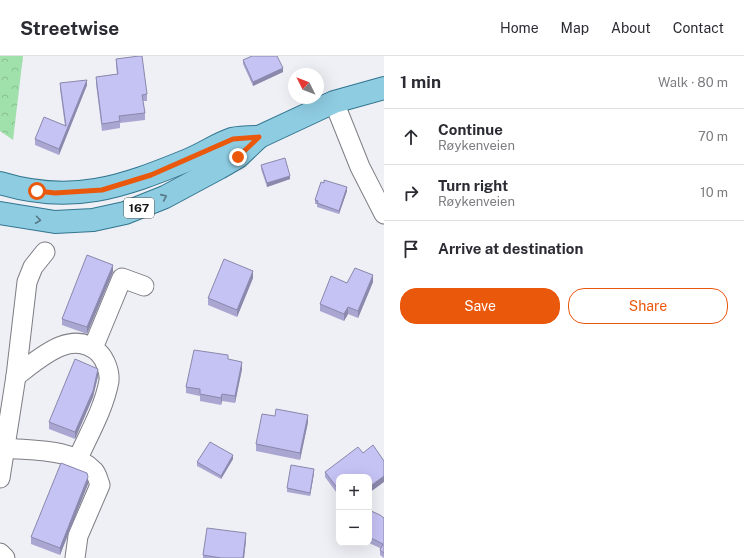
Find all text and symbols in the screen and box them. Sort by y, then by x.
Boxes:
text: Streetwise [20,17,119,39]
text: Home [500,20,539,36]
text: Map [561,20,589,36]
text: About [611,20,651,36]
text: Contact [673,20,724,36]
north arrow [288,68,324,104]
text: 1 min [400,72,441,92]
text: Walk · 80 m [658,75,728,90]
text: Continue [438,121,503,138]
icon: ahead [400,126,422,148]
text: 70 m [698,129,728,144]
text: Røykenveien [438,138,515,153]
route end [229,148,247,166]
text: Turn right [438,177,508,194]
route start [28,182,46,200]
icon: right [400,182,422,204]
text: 10 m [700,185,728,200]
one-way arrow [160,194,168,202]
text: Røykenveien [438,194,515,209]
road number: 167 [124,198,154,218]
one-way arrow [35,215,41,224]
icon: arrive [400,238,422,260]
text: Arrive at destination [438,240,583,257]
button: Save [400,288,560,324]
button: Share [568,288,728,324]
map controls [336,474,372,546]
button: + [336,474,372,510]
button: − [336,510,372,546]

